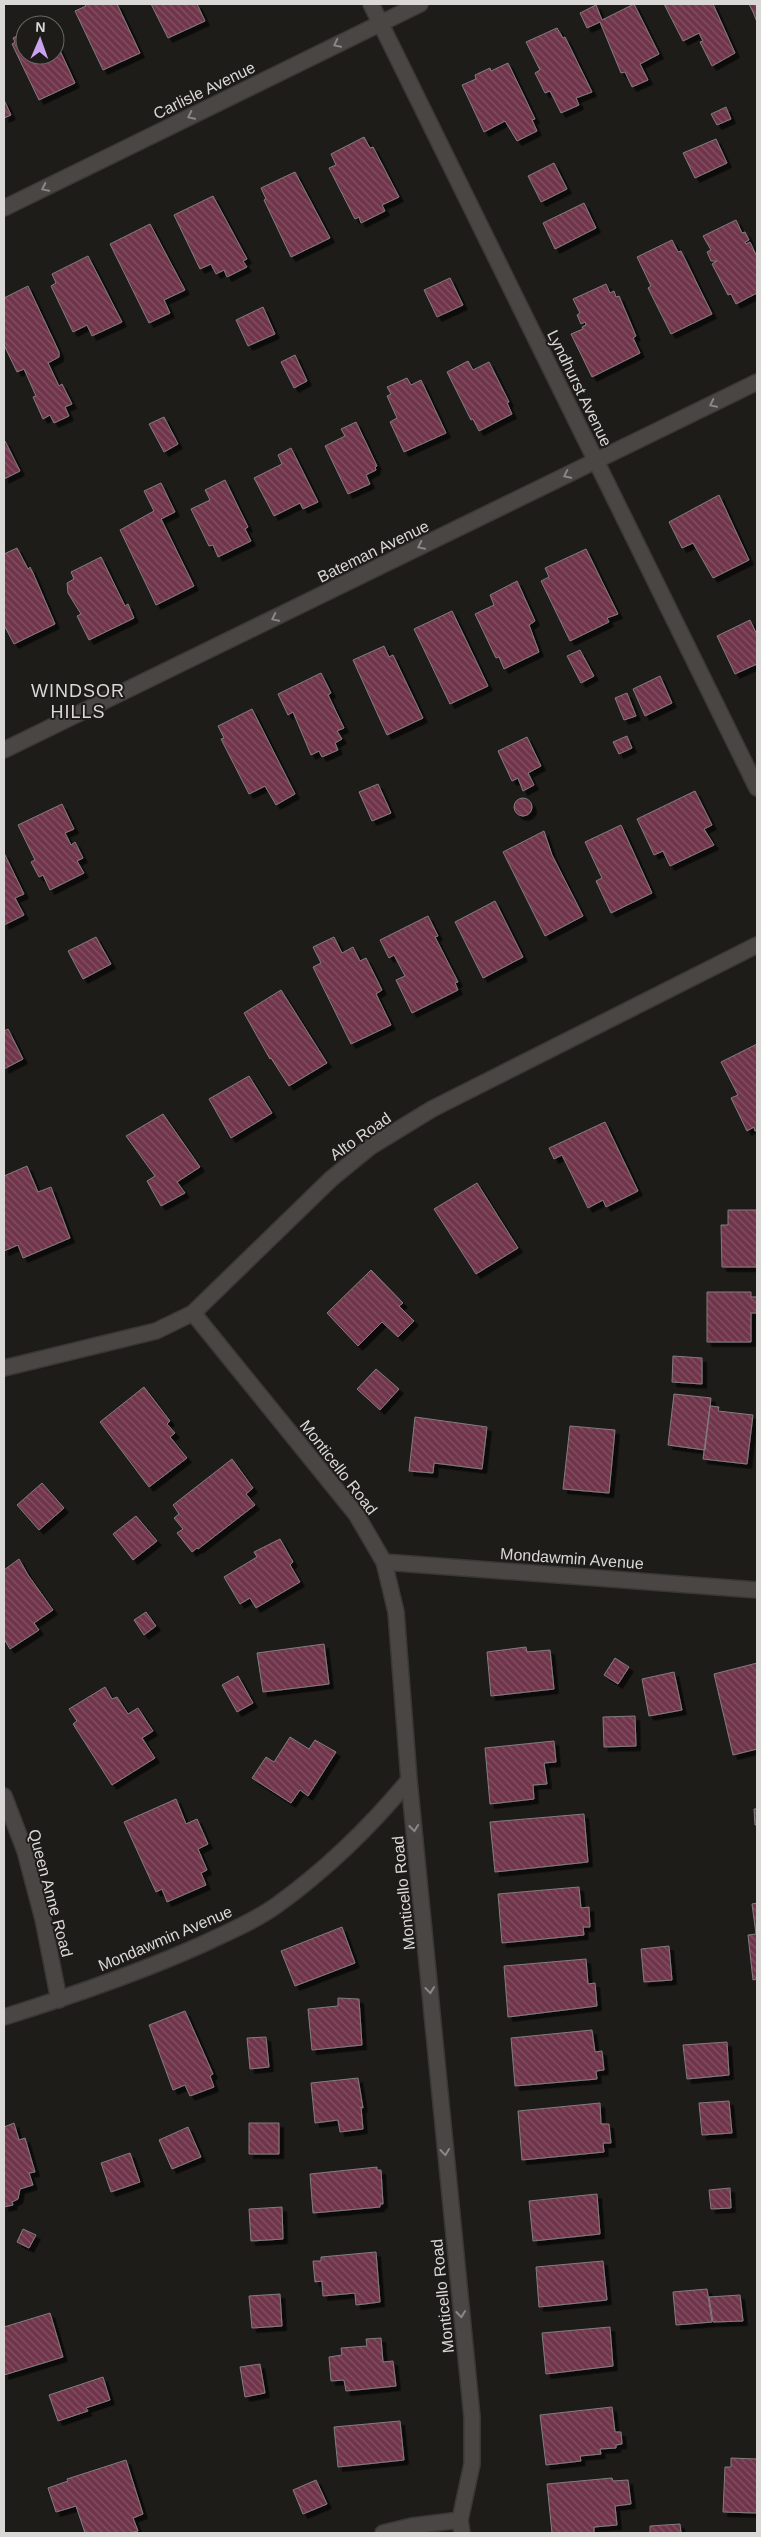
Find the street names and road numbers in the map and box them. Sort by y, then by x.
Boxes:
street label: Carlisle Avenue [151,58,258,122]
street label: Lyndhurst Avenue [544,327,615,449]
street label: Bateman Avenue [315,517,432,586]
street label: Alto Road [327,1109,394,1164]
street label: Monticello Road [297,1417,381,1518]
street label: Mondawmin Avenue [500,1545,644,1572]
street label: Queen Anne Road [25,1827,76,1959]
street label: Monticello Road [389,1835,418,1951]
street label: Mondawmin Avenue [96,1903,235,1974]
street label: Monticello Road [428,2238,457,2354]

